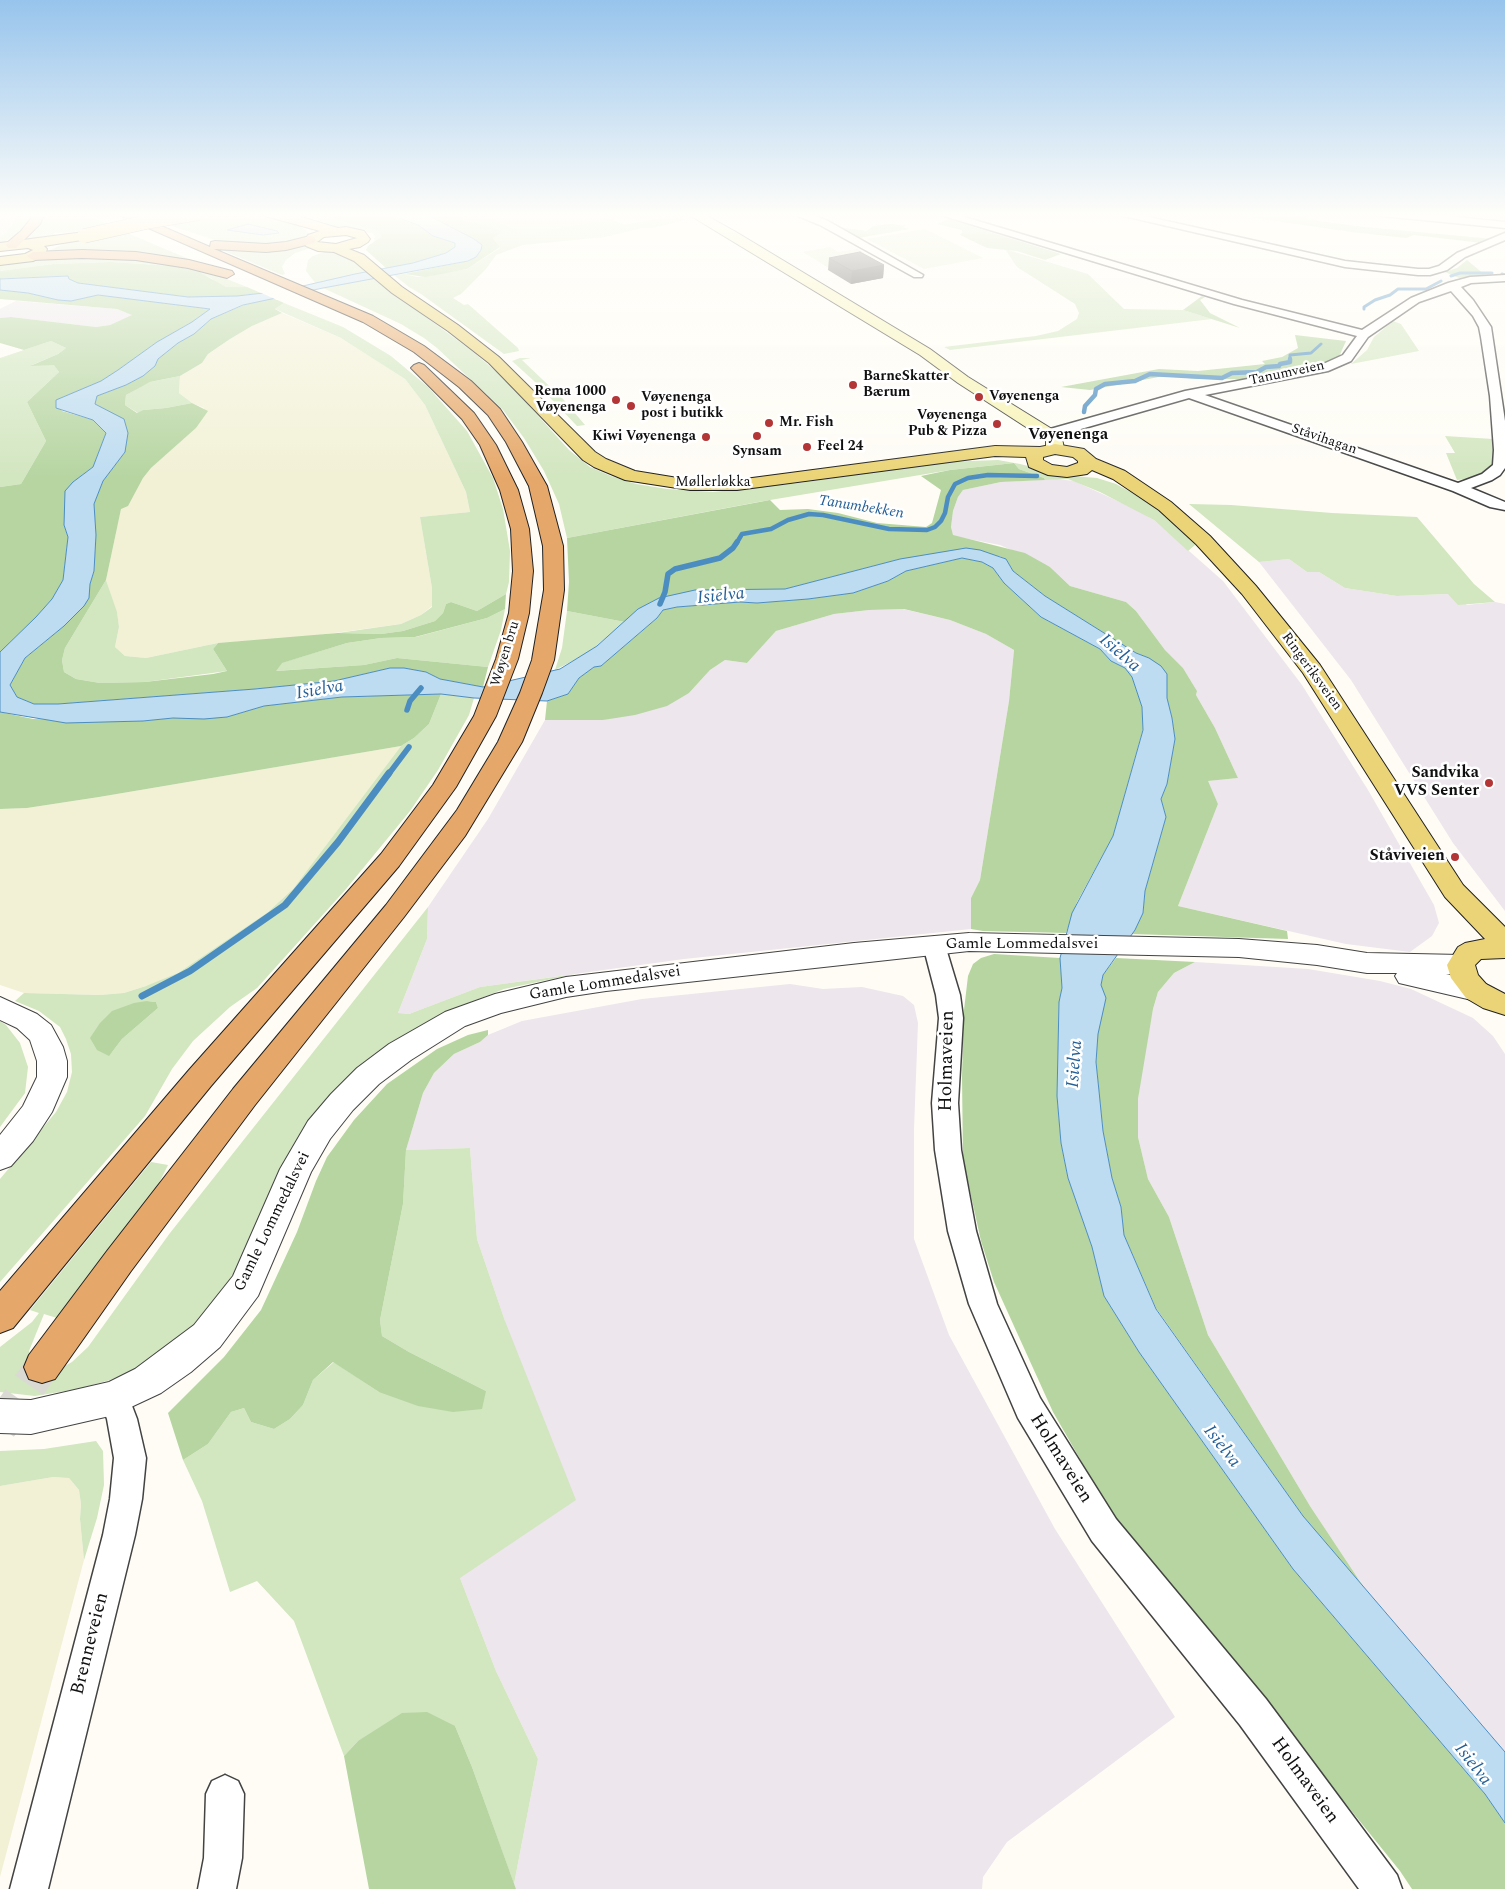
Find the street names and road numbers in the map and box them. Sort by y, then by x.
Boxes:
street label: Tanumveien [1248,358,1326,390]
street label: Ståvihagan [1289,421,1359,459]
street label: Møllerløkka [675,475,751,491]
street label: Wøyen bru [488,619,524,689]
street label: Ringeriksveien [1277,630,1345,714]
street label: Gamle Lommedalsvei [945,935,1099,955]
street label: Gamle Lommedalsvei [528,963,682,1005]
street label: Holmaveien [936,1010,960,1112]
street label: Gamle Lommedalsvei [231,1149,315,1295]
street label: Holmaveien [1023,1410,1097,1508]
street label: Brenneveien [67,1590,115,1698]
street label: Holmaveien [1265,1733,1343,1829]

